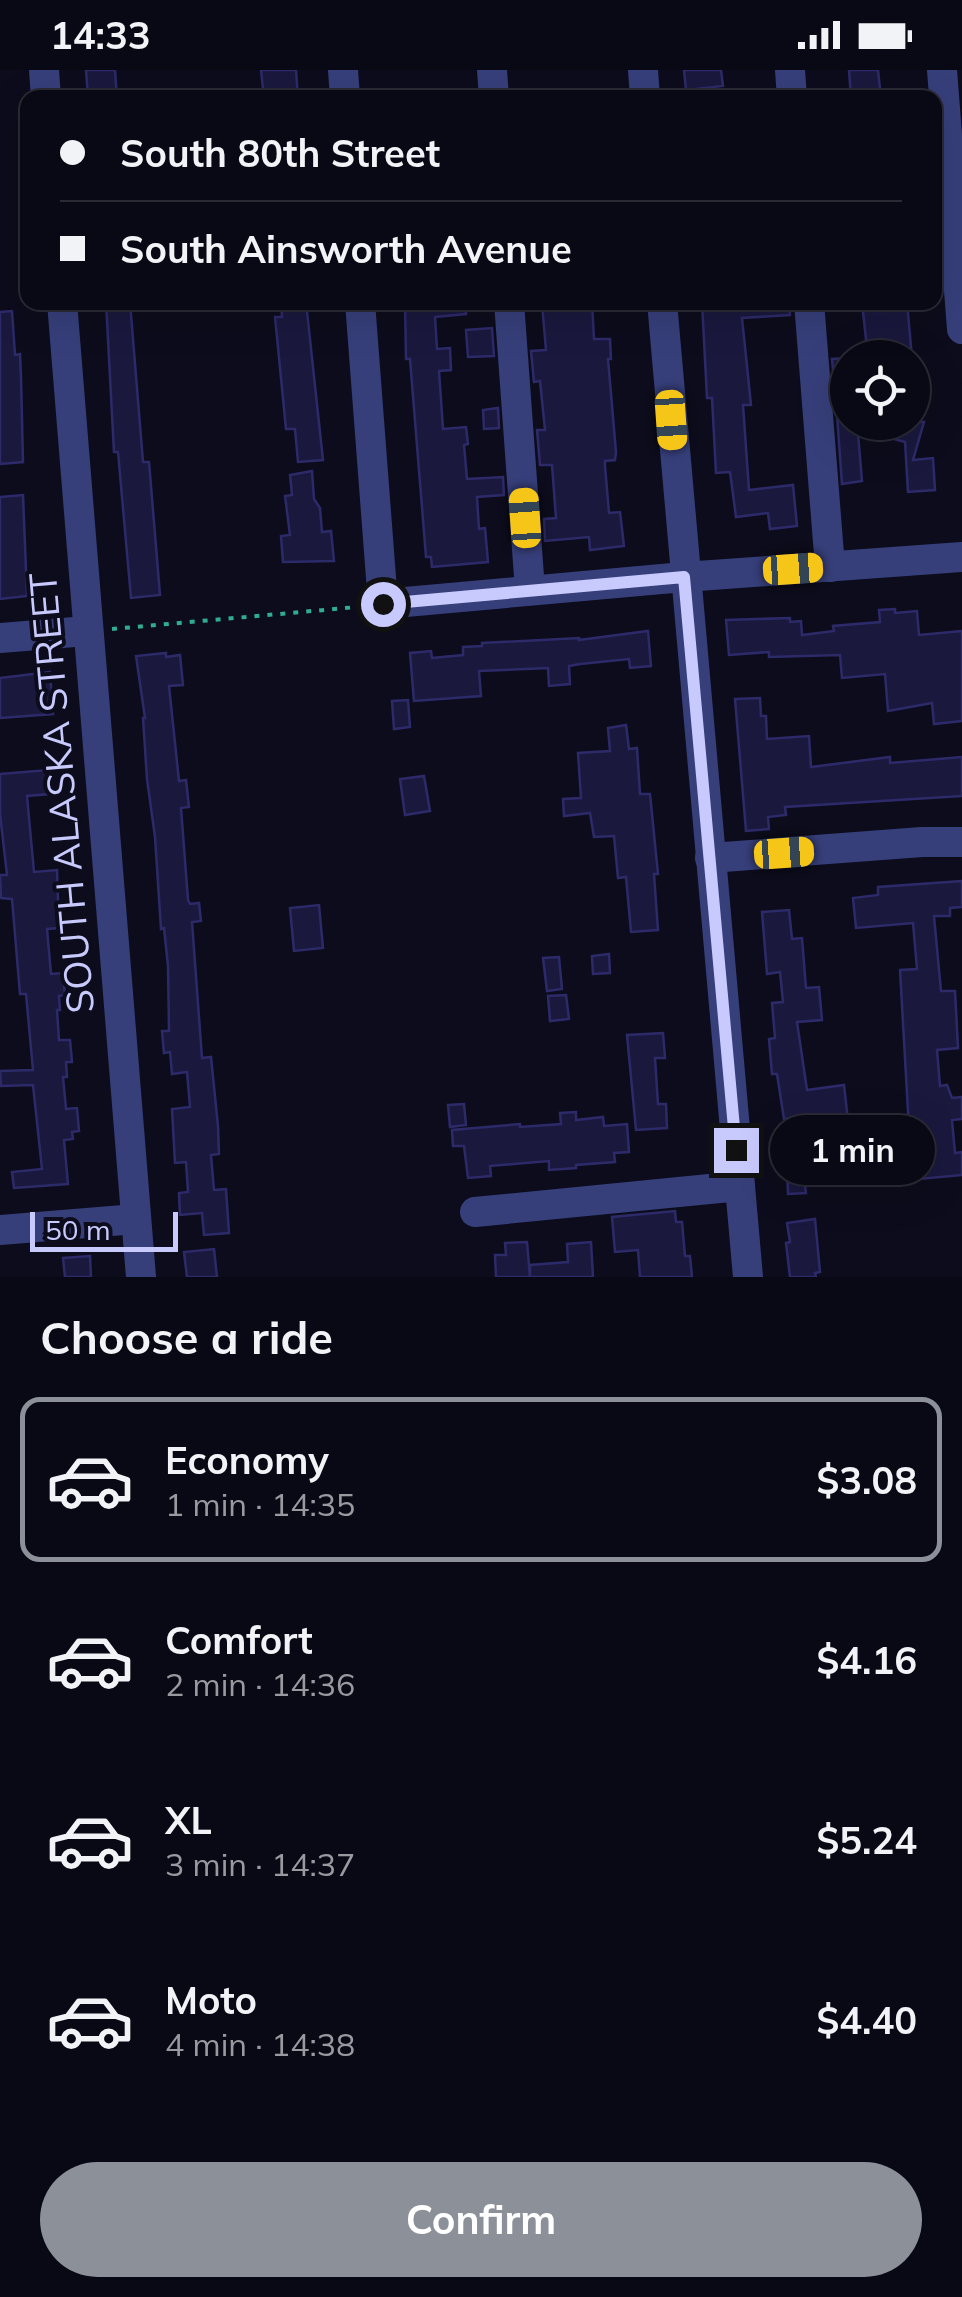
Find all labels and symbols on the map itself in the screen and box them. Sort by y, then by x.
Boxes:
car [654,389,688,451]
car [508,487,542,549]
car [762,552,824,586]
street label: SOUTH ALASKA STREET [18,571,104,1015]
route start [361,582,406,627]
car [753,836,815,870]
callout: 1 min [771,1115,936,1185]
route end [714,1128,759,1173]
scale bar [30,1207,178,1252]

